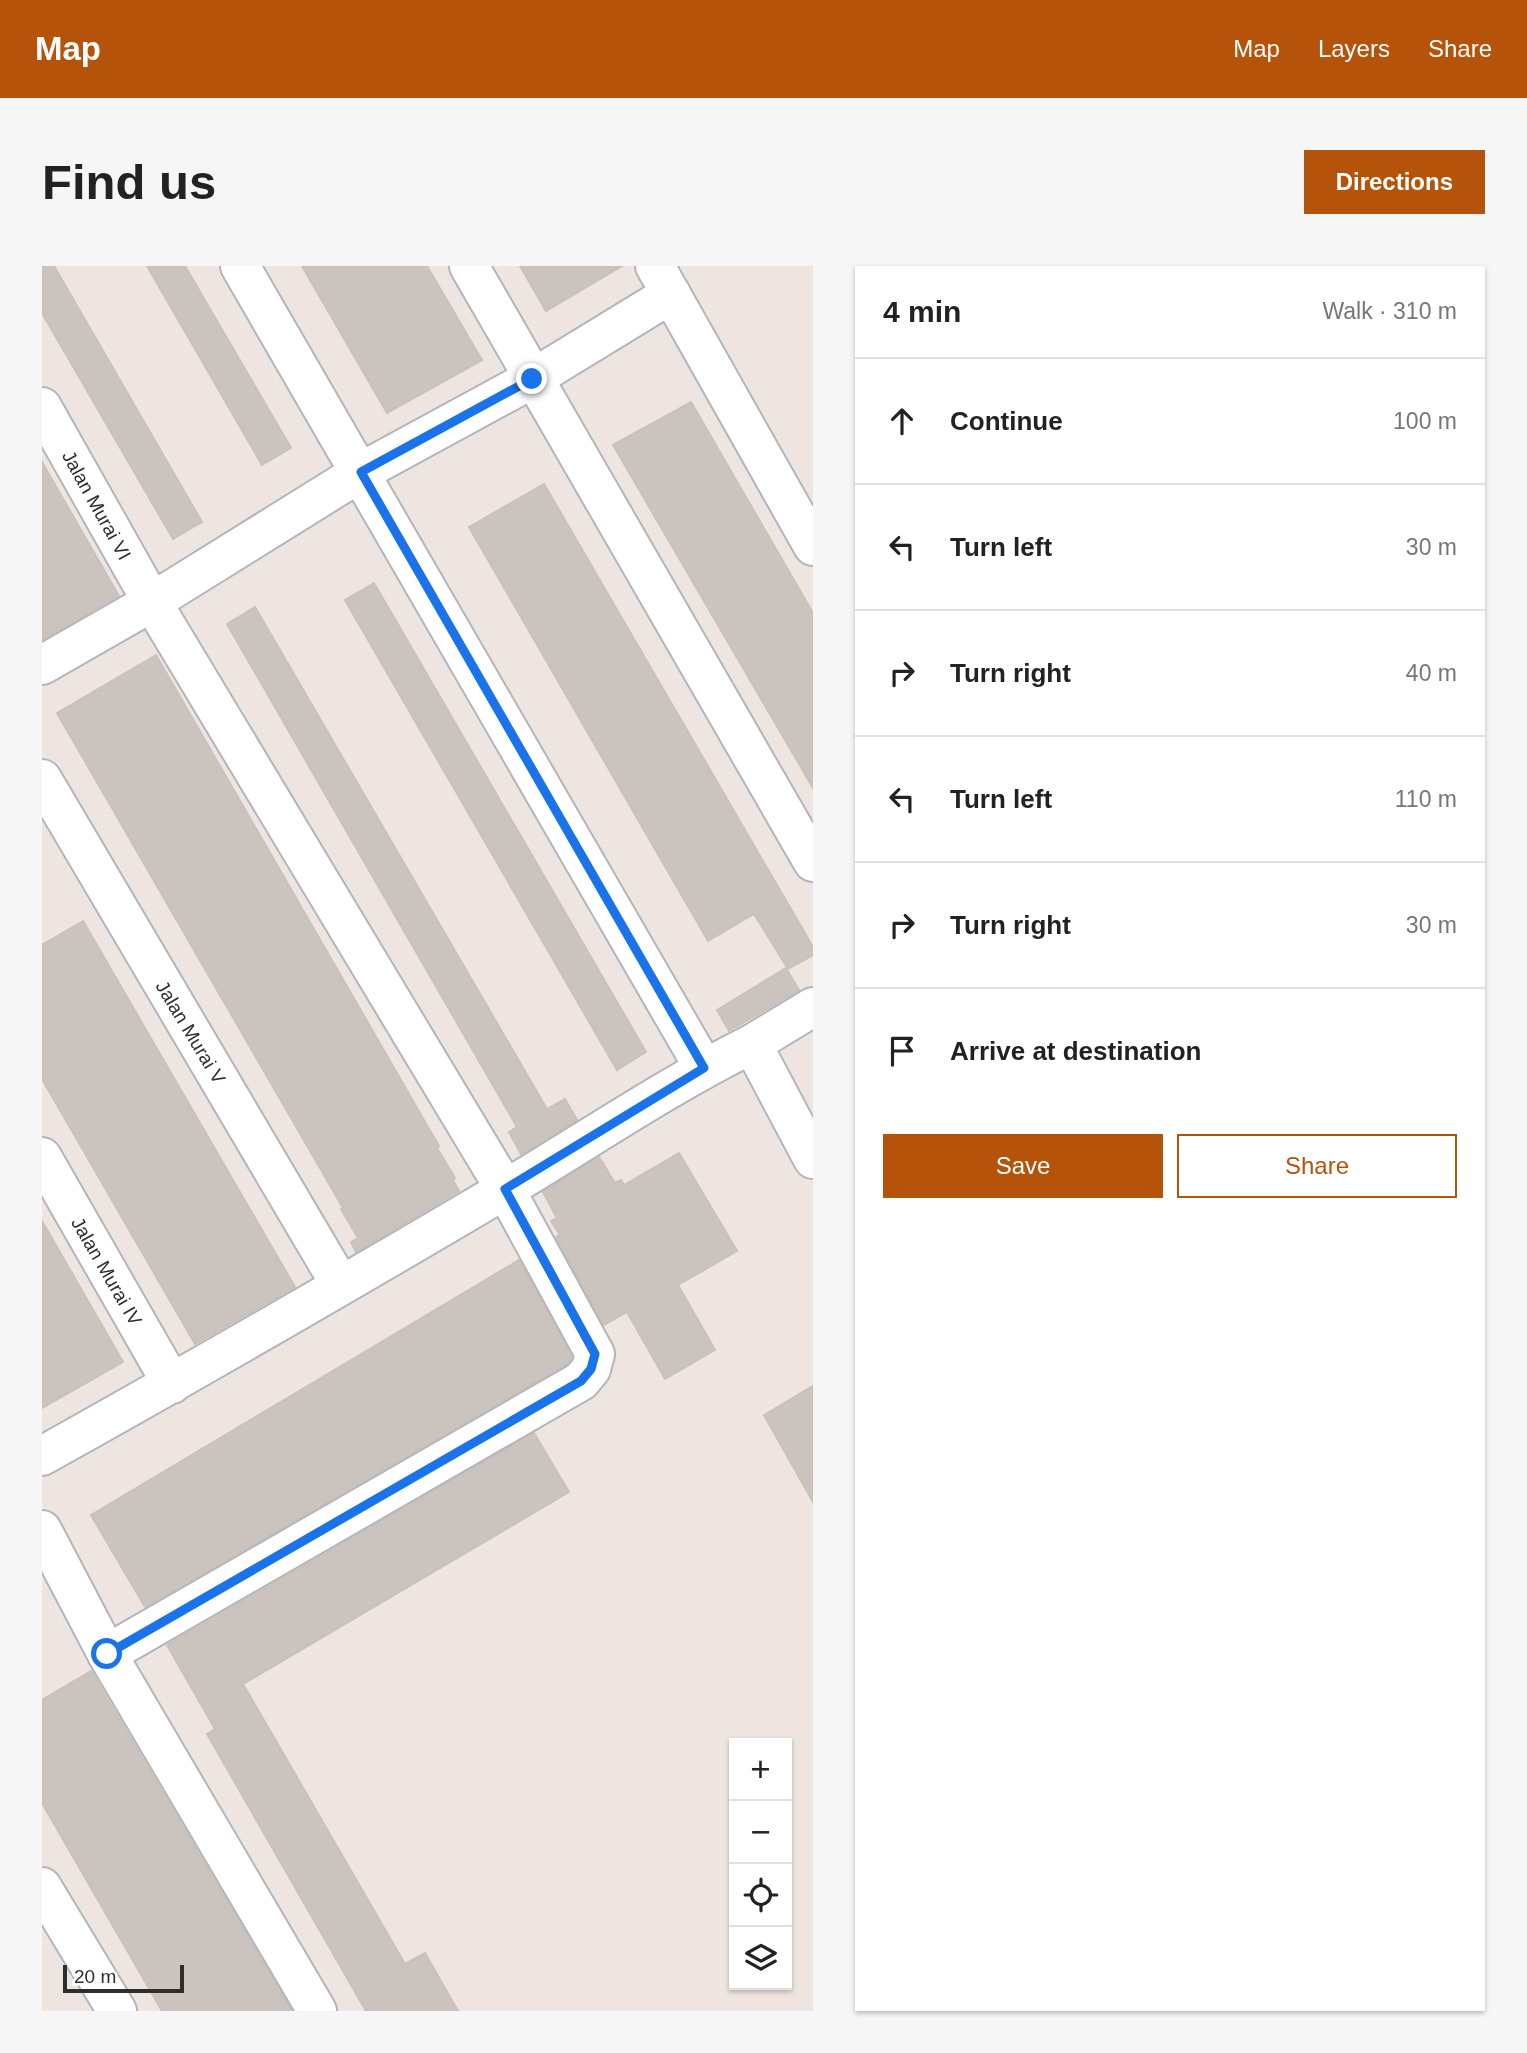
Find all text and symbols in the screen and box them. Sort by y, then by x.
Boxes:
text: Map [35,30,101,67]
text: Map [1233,35,1280,62]
text: Layers [1318,35,1390,62]
text: Share [1428,35,1492,62]
button: Directions [1304,150,1485,214]
text: Find us [42,155,216,209]
text: 4 min [883,295,961,328]
text: Walk · 310 m [1322,298,1457,324]
route end [516,363,547,394]
icon: ahead [883,402,921,440]
text: Continue [950,406,1063,436]
text: 100 m [1393,408,1457,434]
street label: Jalan Murai VI [58,447,135,563]
icon: left [883,528,921,566]
text: Turn left [950,532,1052,562]
text: 30 m [1406,534,1457,560]
icon: right [883,654,921,692]
text: Turn right [950,658,1071,688]
text: 40 m [1406,660,1457,686]
icon: left [883,780,921,818]
text: Turn left [950,784,1052,814]
text: 110 m [1395,786,1457,812]
icon: right [883,906,921,944]
text: Turn right [950,910,1071,940]
text: 30 m [1406,912,1457,938]
street label: Jalan Murai V [152,977,230,1088]
icon: arrive [883,1032,921,1070]
text: Arrive at destination [950,1036,1201,1066]
button: Save [883,1134,1163,1198]
button: Share [1177,1134,1457,1198]
street label: Jalan Murai IV [67,1213,146,1329]
route start [91,1638,122,1669]
map controls [729,1738,792,1990]
button: + [729,1738,792,1801]
button: − [729,1801,792,1864]
button: locate [729,1864,792,1927]
button: layers [729,1927,792,1990]
scale bar [63,1962,184,1994]
text: 20 m [74,1966,116,1987]

